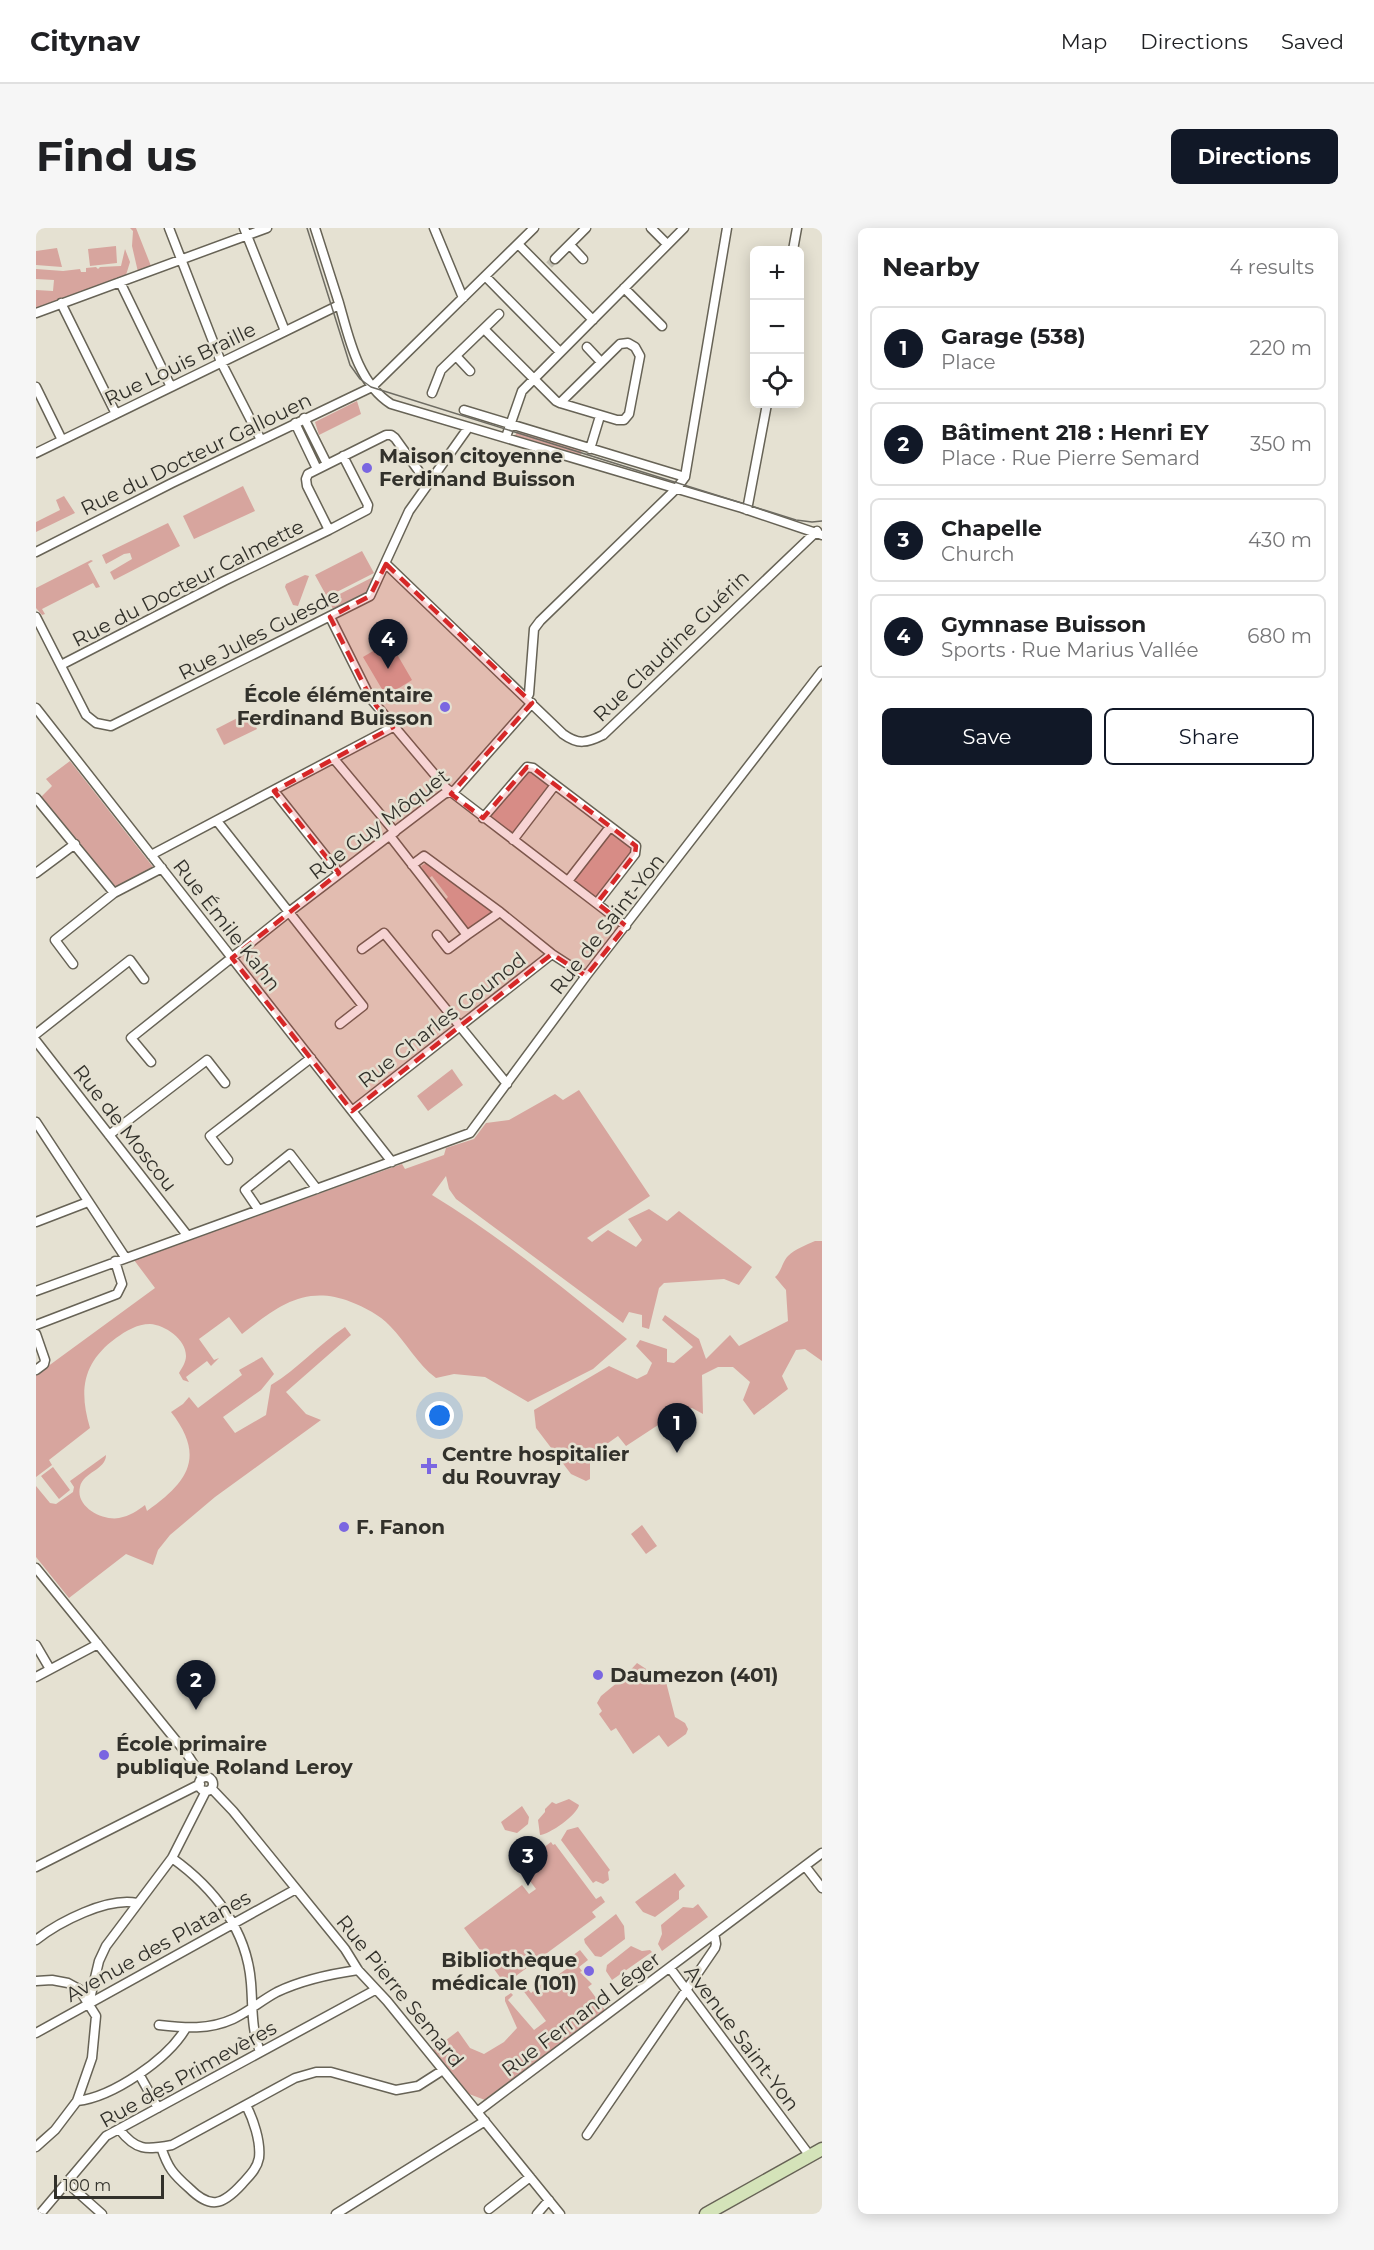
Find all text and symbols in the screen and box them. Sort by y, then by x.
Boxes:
text: Citynav [30,24,140,58]
text: Map [1061,29,1107,54]
text: Directions [1140,29,1248,54]
text: Saved [1281,29,1344,54]
button: Directions [1171,129,1338,184]
text: Find us [36,130,197,182]
map controls [750,246,804,408]
button: + [750,246,804,300]
text: Nearby [882,251,979,283]
text: 4 results [1229,255,1314,279]
button: − [750,300,804,354]
street label: Rue Louis Braille [100,317,260,411]
text: Garage (538) [941,323,1086,350]
text: 1 [900,336,907,360]
text: 220 m [1250,336,1312,360]
text: Place [941,350,996,374]
button: locate [750,354,804,408]
street label: Rue du Docteur Gallouen [77,388,315,520]
text: Bâtiment 218 : Henri EY [941,419,1209,446]
text: 2 [898,432,909,456]
text: 350 m [1250,432,1312,456]
place label: Maison citoyenne Ferdinand Buisson [379,444,575,491]
text: Place · Rue Pierre Semard [941,446,1200,470]
marker: Maison citoyenne Ferdinand Buisson [360,461,374,475]
street label: Rue du Docteur Calmette [68,514,308,652]
text: Chapelle [941,515,1042,542]
text: 3 [898,528,909,552]
text: 430 m [1248,528,1312,552]
text: Church [941,542,1015,566]
street label: Rue Claudine Guérin [588,565,754,727]
street label: Rue Jules Guesde [174,583,344,685]
text: Gymnase Buisson [941,611,1146,638]
pin: 4 [368,620,408,669]
text: 4 [897,624,910,648]
text: 680 m [1247,624,1312,648]
text: Sports · Rue Marius Vallée [941,638,1199,662]
place label: École élémentaire Ferdinand Buisson [237,683,433,730]
marker: École élémentaire Ferdinand Buisson [438,700,452,714]
button: Save [882,708,1092,765]
button: Share [1104,708,1314,765]
street label: Rue Guy Môquet [304,764,454,884]
street label: Rue de Saint-Yon [545,849,669,999]
street label: Rue Émile Kahn [168,854,286,996]
street label: Rue Charles Gounod [353,947,531,1093]
street label: Rue de Moscou [68,1060,182,1196]
your location [425,1401,454,1430]
pin: 1 [658,1404,696,1453]
place label: Centre hospitalier du Rouvray [442,1442,630,1489]
marker: Centre hospitalier du Rouvray [420,1457,438,1475]
place label: F. Fanon [356,1515,445,1539]
marker: F. Fanon [337,1520,351,1534]
pin: 2 [176,1660,216,1710]
place label: Daumezon (401) [610,1663,779,1687]
marker: Daumezon (401) [591,1668,605,1682]
place label: École primaire publique Roland Leroy [116,1732,354,1779]
marker: École primaire publique Roland Leroy [97,1748,111,1762]
pin: 3 [508,1836,548,1886]
street label: Avenue des Platanes [61,1885,255,2007]
street label: Rue Pierre Semard [331,1910,469,2072]
street label: Rue Fernand Léger [497,1946,665,2082]
place label: Bibliothèque médicale (101) [431,1948,577,1995]
street label: Avenue Saint-Yon [679,1960,805,2116]
marker: Bibliothèque médicale (101) [582,1964,596,1978]
street label: Rue des Primevères [95,2015,281,2133]
scale bar [54,2172,164,2200]
text: 100 m [63,2176,111,2195]

